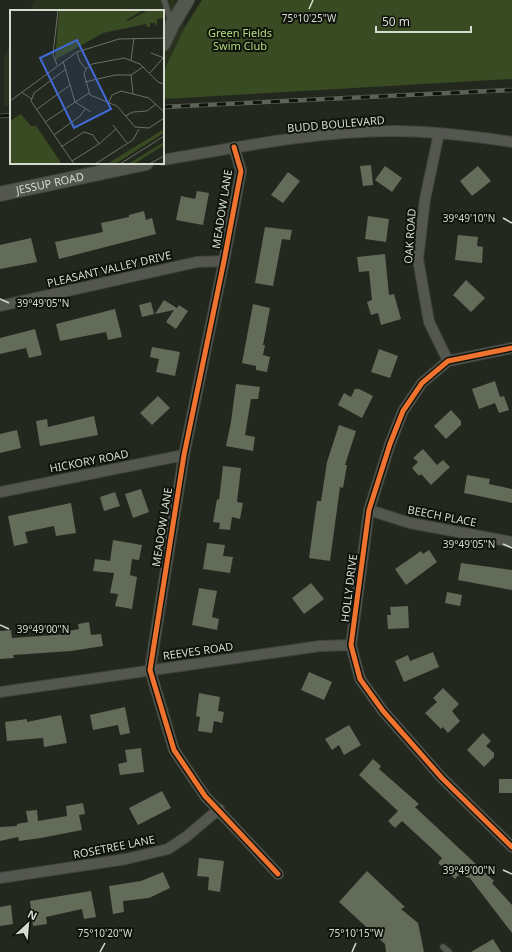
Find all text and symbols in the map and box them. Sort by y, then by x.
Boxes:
scale bar [376,8,471,34]
inset map [10,10,164,164]
text: 75°10'25"W [282,11,337,25]
text: 50 m [382,13,410,30]
park label: Green Fields Swim Club [208,25,272,53]
street label: BUDD BOULEVARD [287,112,385,135]
street label: JESSUP ROAD [13,168,85,198]
street label: MEADOW LANE [208,168,235,250]
street label: OAK ROAD [400,208,419,264]
text: 39°49'10"N [443,211,495,225]
street label: PLEASANT VALLEY DRIVE [45,247,173,290]
text: 39°49'05"N [17,296,69,310]
street label: HICKORY ROAD [48,445,130,476]
street label: MEADOW LANE [148,486,175,568]
street label: BEECH PLACE [406,502,478,530]
text: 39°49'05"N [443,537,495,551]
street label: HOLLY DRIVE [337,553,360,623]
text: 39°49'00"N [17,622,69,636]
street label: REEVES ROAD [162,638,234,663]
street label: ROSETREE LANE [72,831,156,862]
text: 39°49'00"N [443,863,495,877]
north arrow [8,904,48,944]
text: N [25,906,40,923]
text: 75°10'20"W [78,926,133,940]
text: 75°10'15"W [329,926,384,940]

